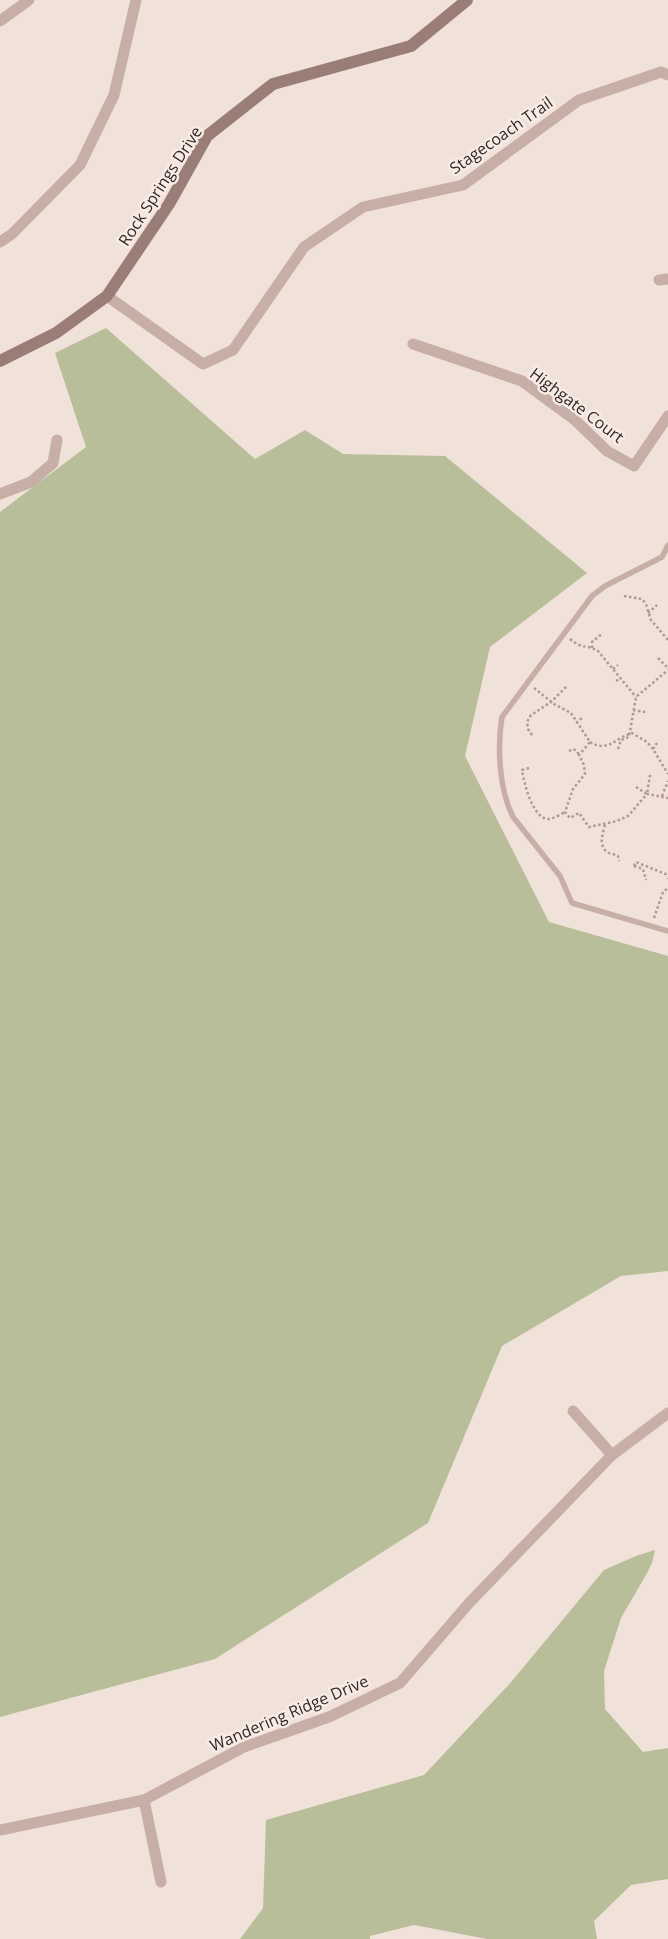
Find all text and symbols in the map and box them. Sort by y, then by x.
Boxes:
street label: Stagecoach Trail [445,91,557,179]
street label: Rock Springs Drive [113,122,207,250]
street label: Highgate Court [525,362,629,448]
street label: Wandering Ridge Drive [206,1670,372,1756]

